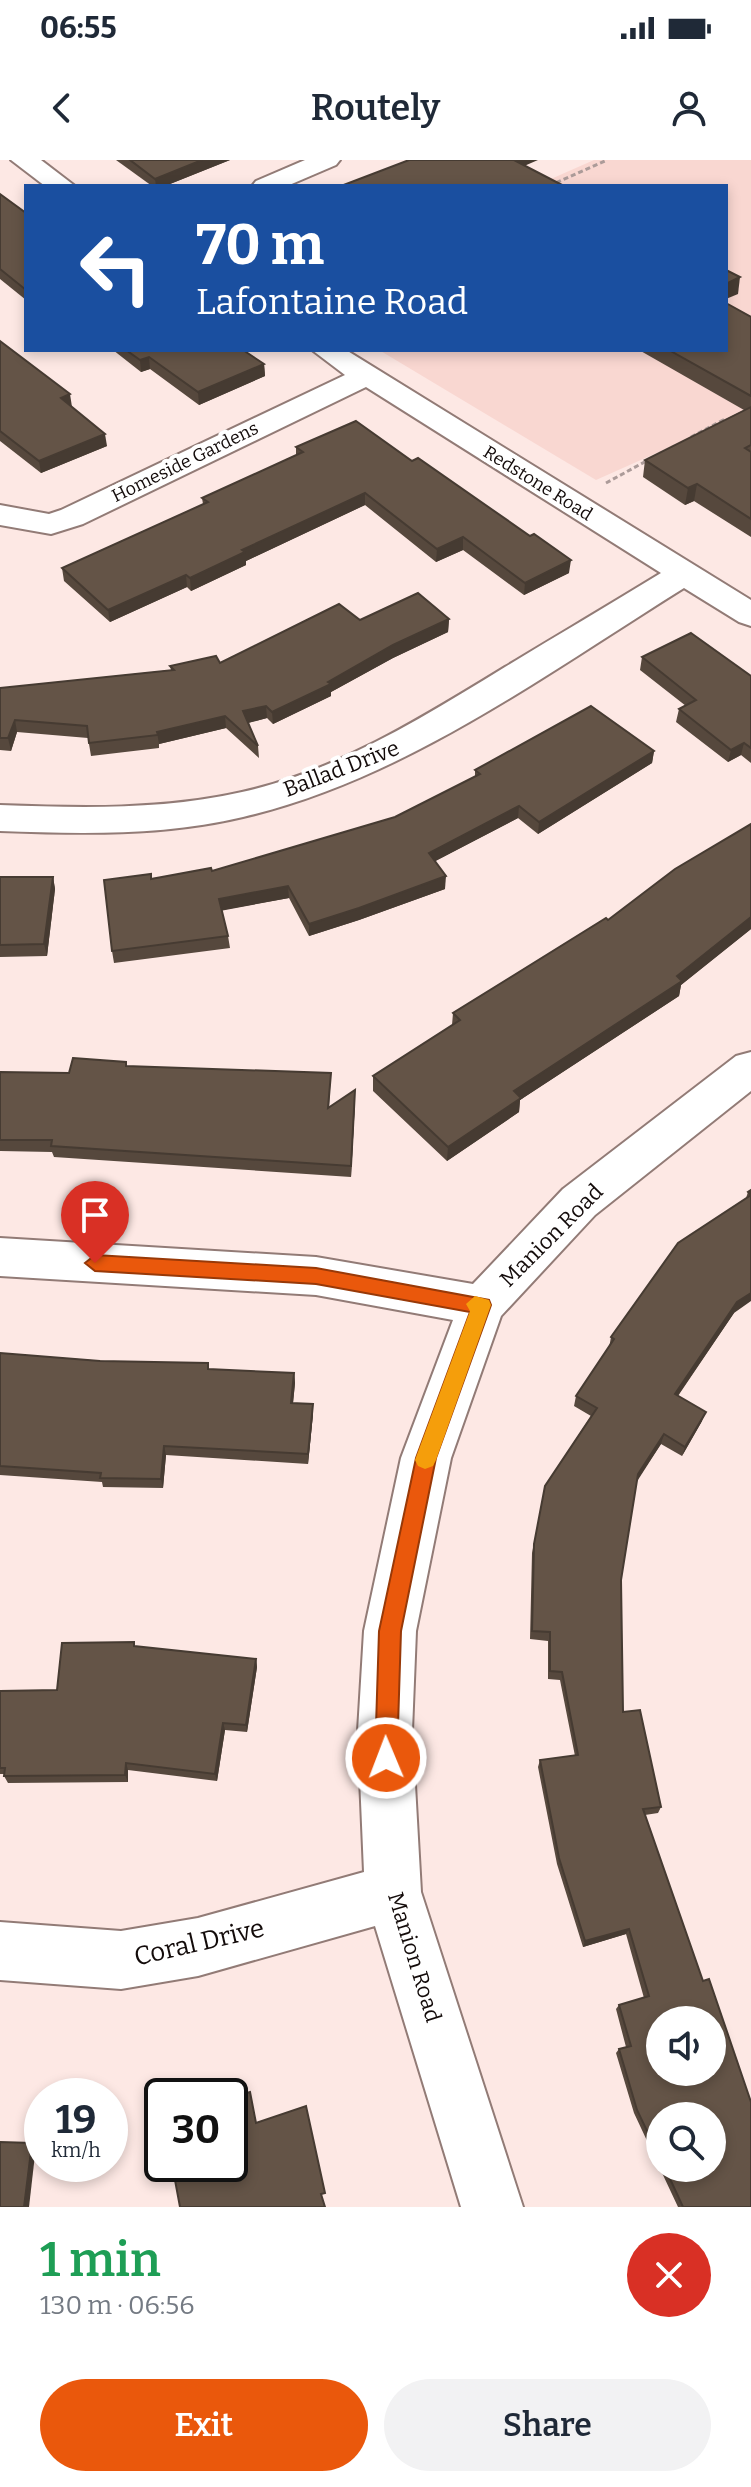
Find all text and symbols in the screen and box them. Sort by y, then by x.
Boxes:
text: 06:55 [40,10,117,46]
icon: back [40,86,84,130]
text: Routely [311,86,440,130]
icon: person [667,86,711,130]
text: 70 m [196,212,324,279]
icon: left [64,216,168,320]
text: Lafontaine Road [196,280,468,324]
street label: Homeside Gardens [108,417,262,507]
street label: Redstone Road [479,441,597,525]
street label: Ballad Drive [279,734,403,803]
street label: Manion Road [494,1178,608,1292]
pin [61,1181,129,1263]
icon: arrive [73,1193,117,1237]
position arrow [344,1716,428,1800]
street label: Manion Road [382,1889,447,2025]
street label: Coral Drive [131,1912,267,1973]
map controls [646,2006,726,2182]
button: sound [646,2006,726,2086]
speed limit sign: 30 [144,2078,248,2182]
text: 19 [56,2096,96,2144]
button: search [646,2102,726,2182]
text: km/h [51,2138,101,2162]
text: 1 min [40,2231,161,2289]
button: close [627,2233,711,2317]
text: 130 m · 06:56 [40,2290,195,2321]
button: Exit [40,2379,368,2471]
button: Share [384,2379,711,2471]

